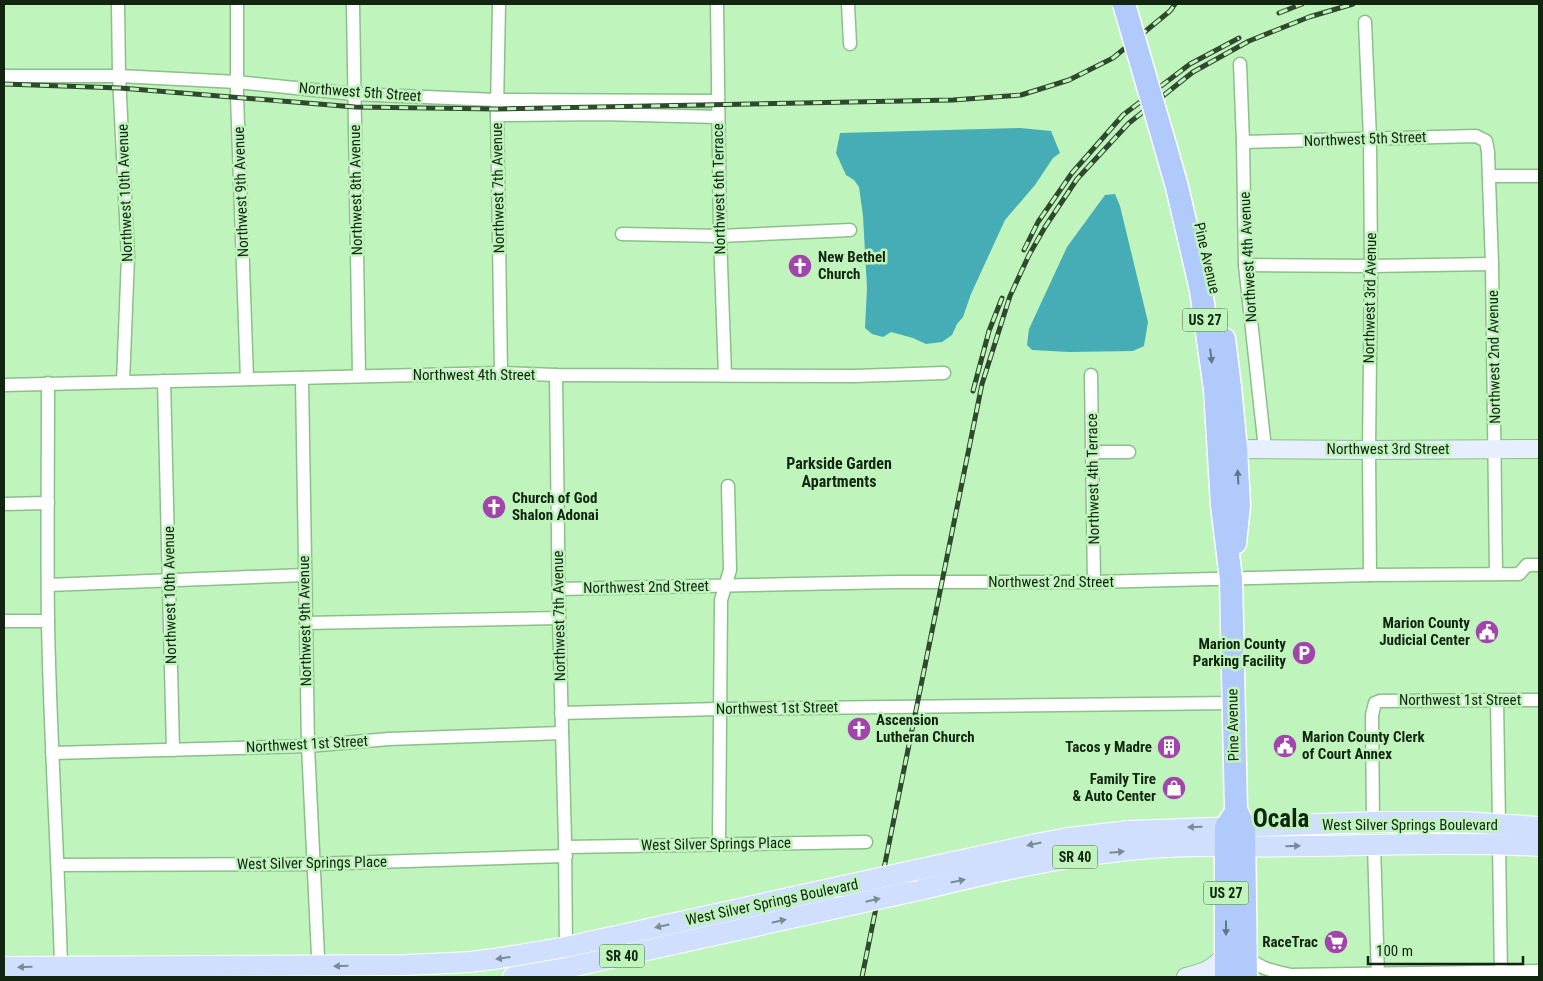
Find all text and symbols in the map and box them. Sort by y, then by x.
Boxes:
street label: Northwest 5th Street [298,79,422,105]
street label: Northwest 7th Avenue [488,123,508,253]
street label: Northwest 6th Terrace [709,123,729,255]
street label: Northwest 10th Avenue [114,124,136,262]
street label: Northwest 8th Avenue [346,125,366,255]
street label: Northwest 9th Avenue [230,126,252,258]
street label: Northwest 5th Street [1303,128,1427,150]
street label: Northwest 4th Avenue [1236,191,1260,323]
street label: Pine Avenue [1190,221,1224,295]
street label: Northwest 3rd Avenue [1360,232,1380,364]
place label: New Bethel Church [818,248,886,283]
church icon: New Bethel Church [787,253,813,279]
street label: Northwest 2nd Avenue [1484,290,1504,424]
road number: US 27 [1182,308,1228,332]
one-way arrow [1207,349,1215,365]
street label: Northwest 4th Street [413,366,535,384]
street label: Northwest 4th Terrace [1083,413,1103,545]
street label: Northwest 3rd Street [1327,440,1449,458]
district label: Parkside Garden Apartments [786,454,892,491]
one-way arrow [1233,469,1241,485]
place label: Church of God Shalon Adonai [512,489,599,524]
church icon: Church of God Shalon Adonai [481,494,507,520]
street label: Northwest 10th Avenue [160,526,180,664]
street label: Northwest 7th Avenue [549,551,569,681]
street label: Northwest 9th Avenue [295,556,315,686]
street label: Northwest 2nd Street [988,573,1114,591]
street label: Northwest 2nd Street [583,577,709,597]
place label: Marion County Judicial Center [1379,614,1470,649]
public building icon: Marion County Judicial Center [1474,619,1500,645]
place label: Marion County Parking Facility [1193,635,1286,670]
parking icon: Marion County Parking Facility [1291,640,1317,666]
street label: Pine Avenue [1223,689,1243,761]
street label: Northwest 1st Street [1399,691,1521,709]
street label: Northwest 1st Street [716,698,838,718]
place label: Ascension Lutheran Church [876,711,975,746]
church icon: Ascension Lutheran Church [846,716,872,742]
place label: Marion County Clerk of Court Annex [1302,728,1425,763]
street label: Northwest 1st Street [245,732,369,756]
public building icon: Marion County Clerk of Court Annex [1272,733,1298,759]
building icon: Tacos y Madre [1156,734,1182,760]
place label: Tacos y Madre [1065,738,1152,756]
place label: Family Tire & Auto Center [1072,770,1156,805]
shop icon: Family Tire & Auto Center [1161,775,1187,801]
district label: Ocala [1253,804,1309,833]
street label: West Silver Springs Boulevard [1322,816,1498,834]
one-way arrow [1187,824,1203,832]
street label: West Silver Springs Place [641,834,791,854]
one-way arrow [1026,841,1042,849]
one-way arrow [1285,842,1301,850]
road number: SR 40 [1052,846,1098,869]
one-way arrow [1110,848,1126,856]
street label: West Silver Springs Place [237,853,387,873]
street label: West Silver Springs Boulevard [684,875,860,929]
one-way arrow [950,877,966,885]
road number: US 27 [1204,881,1248,904]
one-way arrow [866,896,881,904]
one-way arrow [771,917,786,925]
one-way arrow [1222,920,1230,936]
one-way arrow [655,922,670,930]
supermarket icon: RaceTrac [1323,929,1349,955]
place label: RaceTrac [1262,933,1318,951]
scale bar [1368,934,1523,966]
text: 100 m [1376,942,1413,960]
road number: SR 40 [600,944,644,968]
one-way arrow [495,954,511,962]
one-way arrow [333,962,349,970]
one-way arrow [17,963,33,971]

